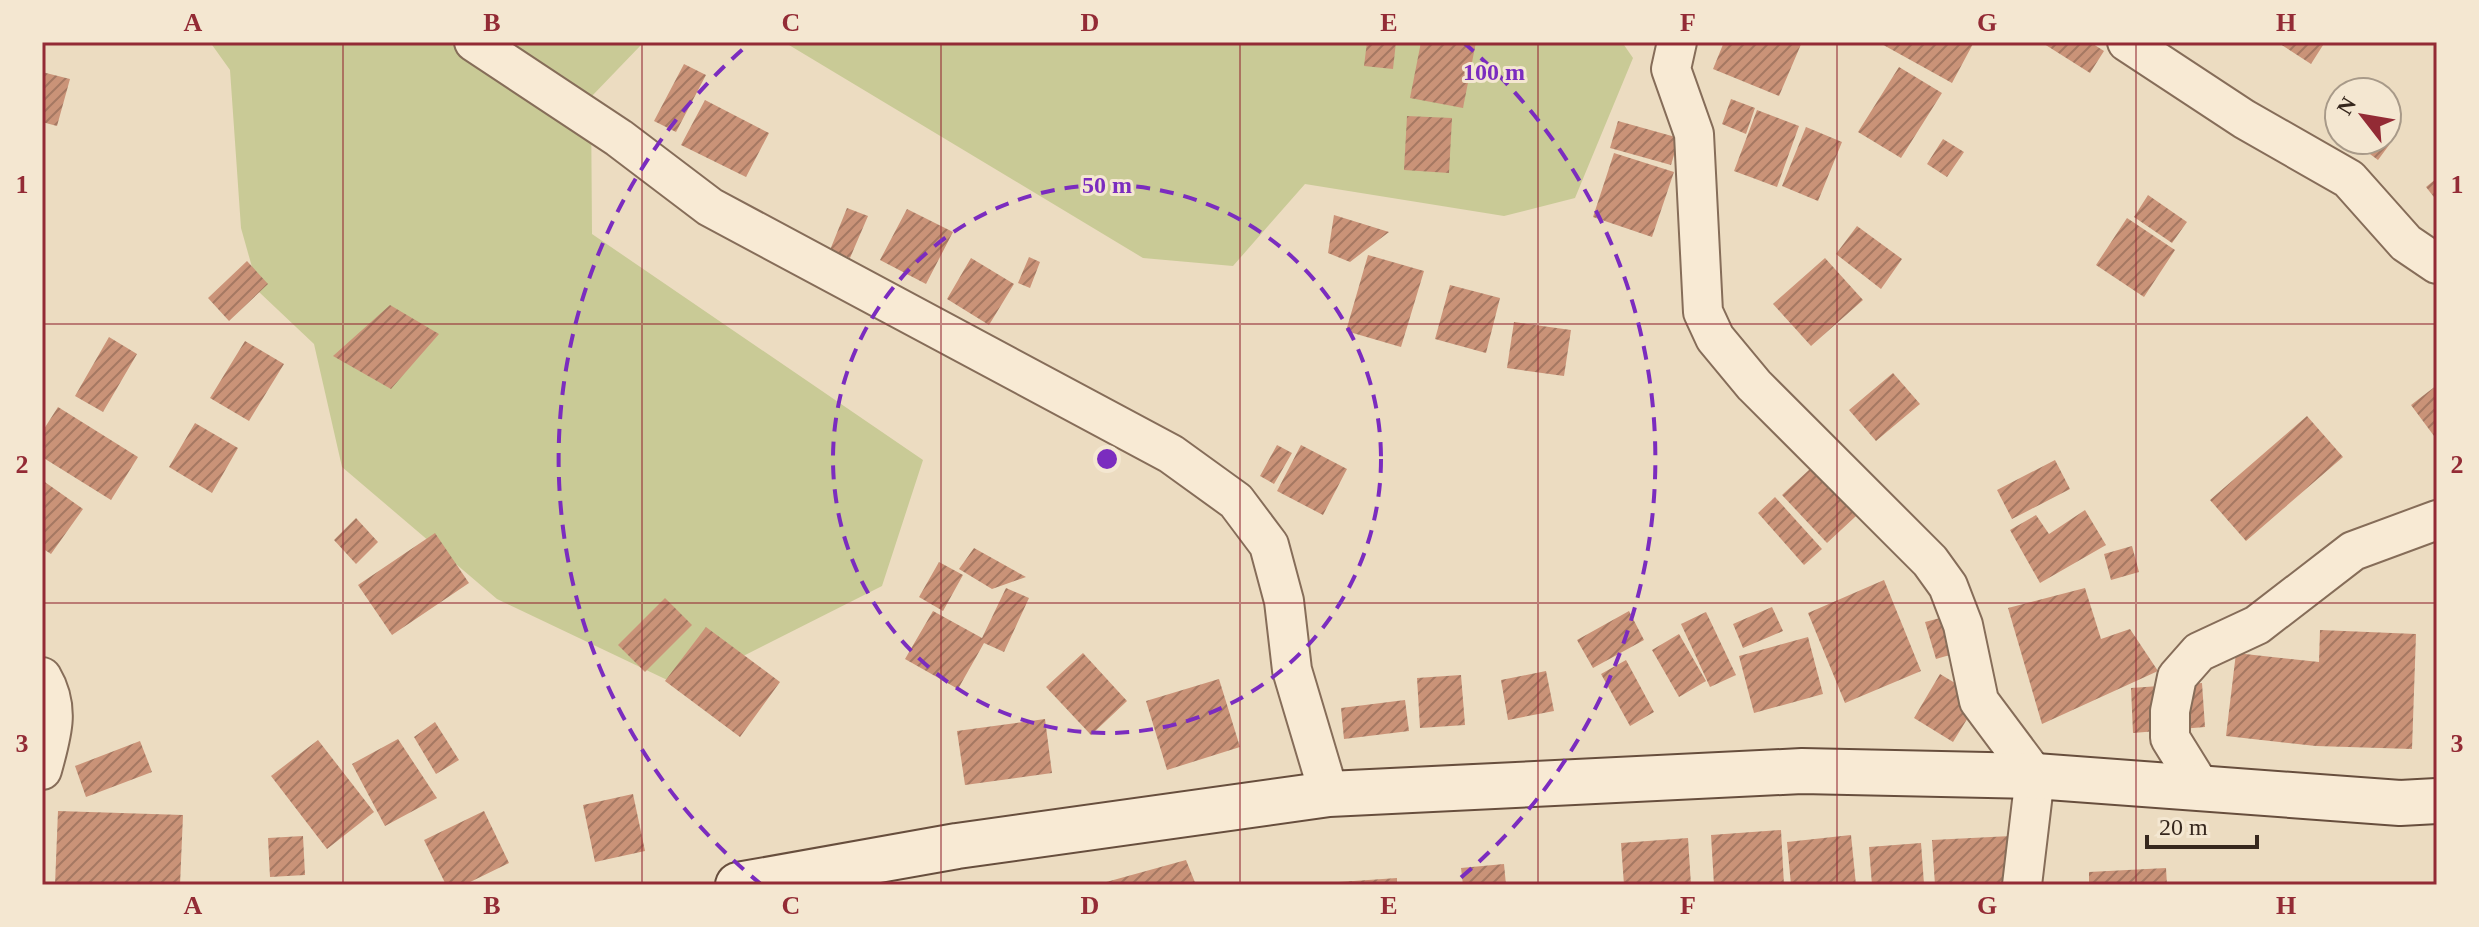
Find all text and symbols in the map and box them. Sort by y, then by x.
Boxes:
text: A [184,8,203,37]
text: B [483,8,501,37]
text: C [782,8,800,37]
text: D [1081,8,1099,37]
text: E [1380,8,1398,37]
text: F [1680,8,1696,37]
text: G [1977,8,1997,37]
text: H [2276,8,2296,37]
text: 100 m [1463,59,1525,85]
north arrow [2323,76,2403,156]
text: N [2331,93,2361,119]
text: 1 [16,170,29,199]
text: 1 [2451,170,2464,199]
text: 50 m [1082,172,1132,198]
centre of rings [1093,445,1121,473]
text: 2 [16,450,29,479]
text: 2 [2451,450,2464,479]
text: 3 [16,729,29,758]
text: 3 [2451,729,2464,758]
scale bar [2147,799,2257,849]
text: 20 m [2159,814,2208,840]
text: A [184,891,203,920]
text: B [483,891,501,920]
text: C [782,891,800,920]
text: D [1081,891,1099,920]
text: E [1380,891,1398,920]
text: F [1680,891,1696,920]
text: G [1977,891,1997,920]
text: H [2276,891,2296,920]

